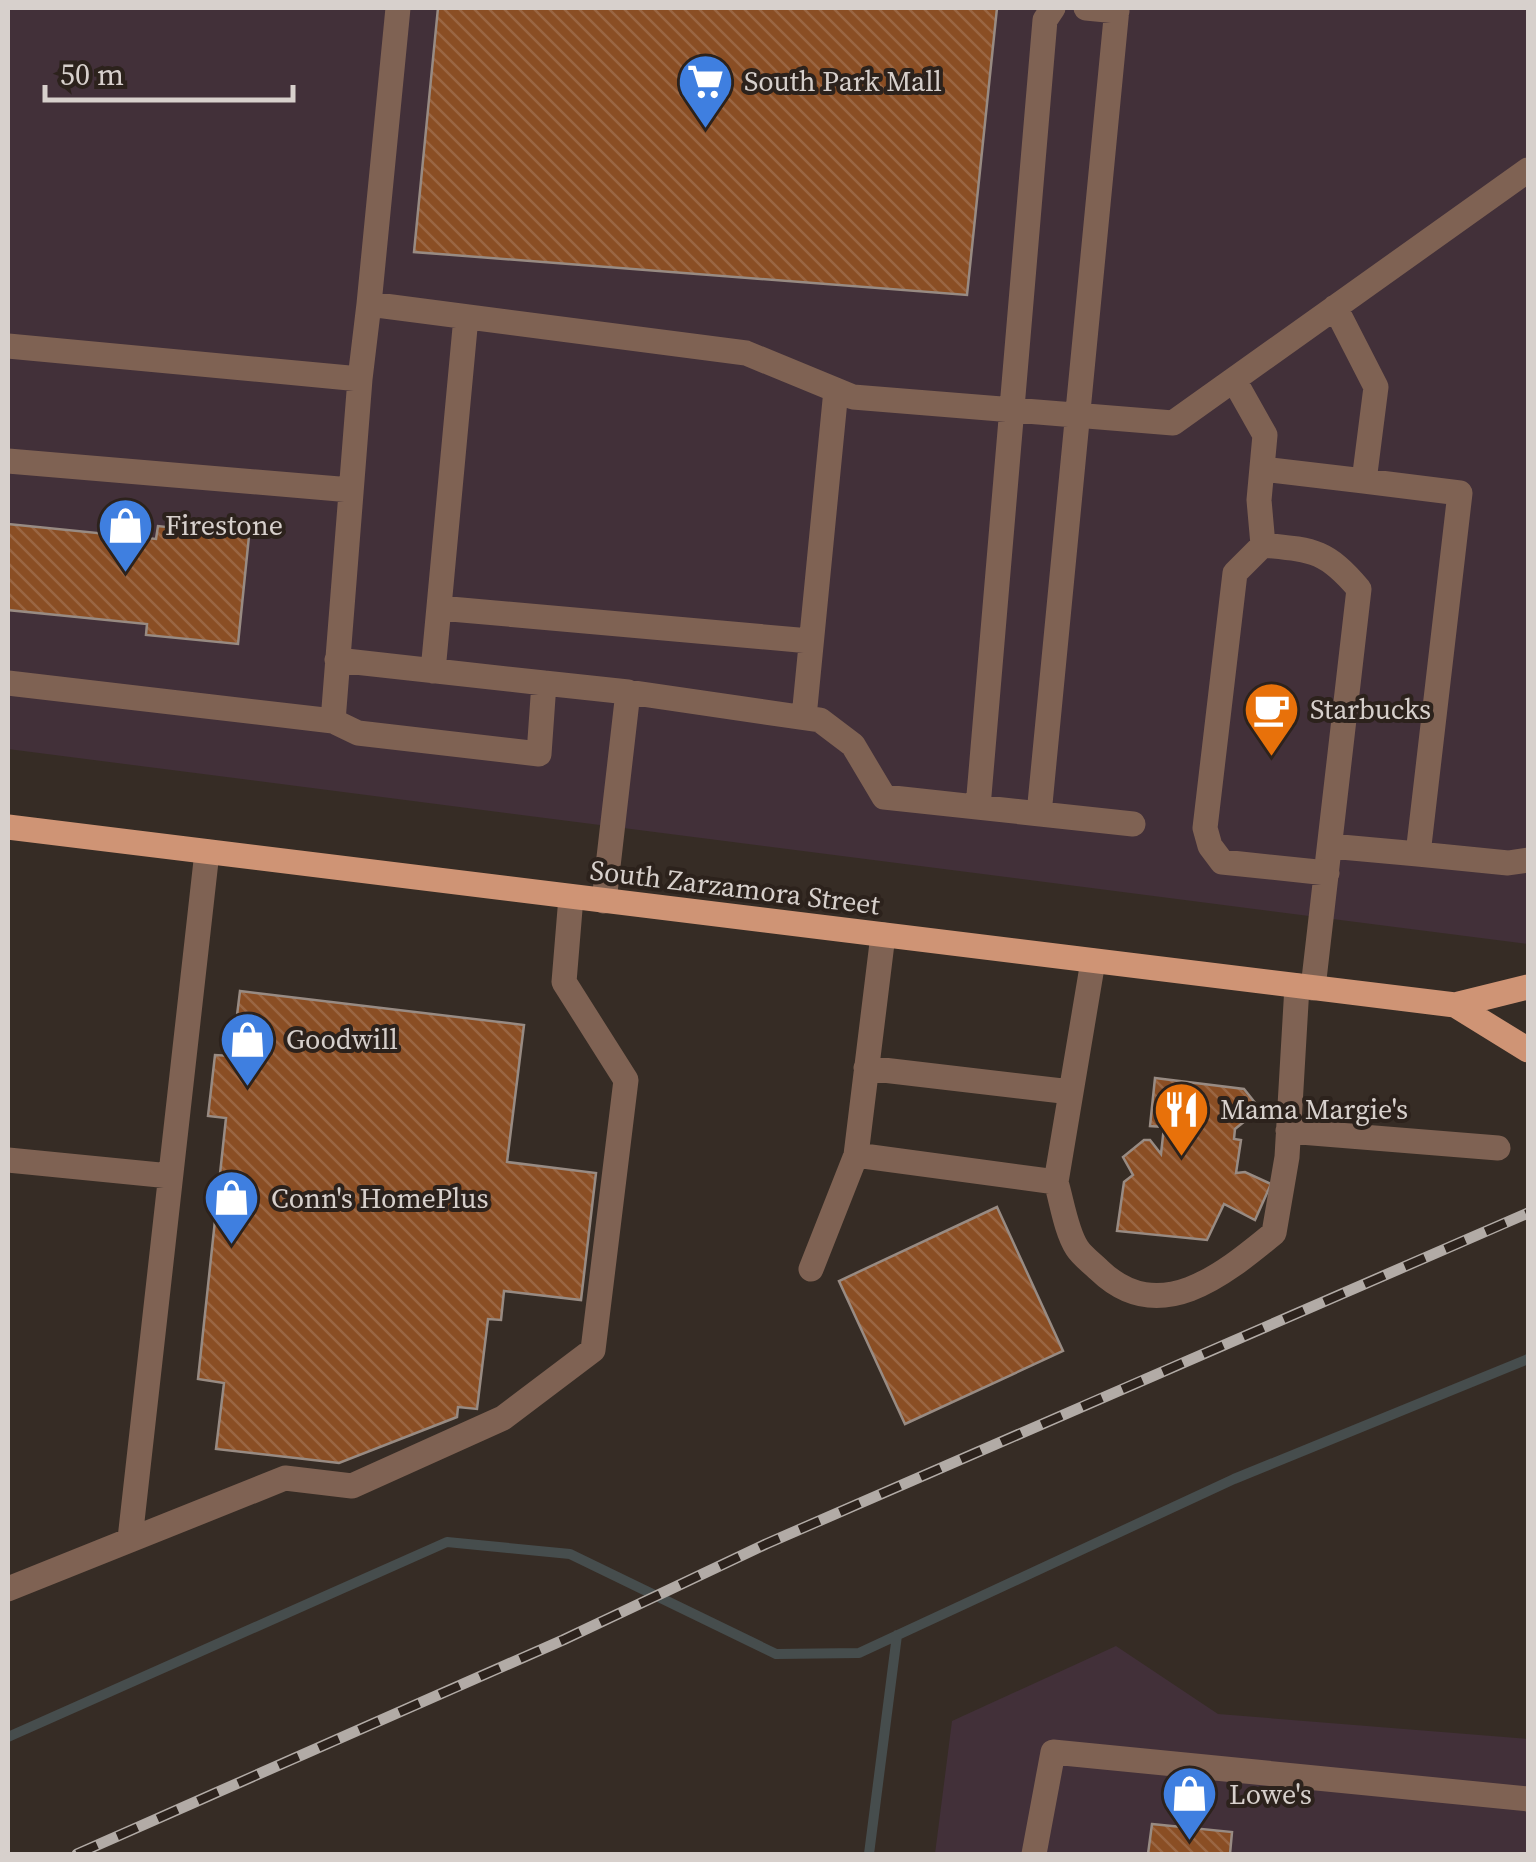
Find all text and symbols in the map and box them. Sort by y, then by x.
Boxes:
scale bar [45,40,292,102]
supermarket icon: South Park Mall [675,51,735,130]
text: 50 m [60,54,124,95]
place label: South Park Mall [744,62,942,100]
shop icon: Firestone [96,495,156,574]
place label: Firestone [165,506,283,544]
cafe icon: Starbucks [1241,679,1301,758]
place label: Starbucks [1310,690,1431,728]
street label: South Zarzamora Street [588,850,883,924]
shop icon: Goodwill [217,1009,277,1088]
place label: Goodwill [286,1020,398,1058]
restaurant icon: Mama Margie's [1151,1079,1211,1158]
place label: Mama Margie's [1220,1090,1408,1128]
shop icon: Conn's HomePlus [202,1168,262,1247]
place label: Conn's HomePlus [271,1179,489,1217]
shop icon: Lowe's [1160,1764,1220,1843]
place label: Lowe's [1229,1775,1312,1813]

